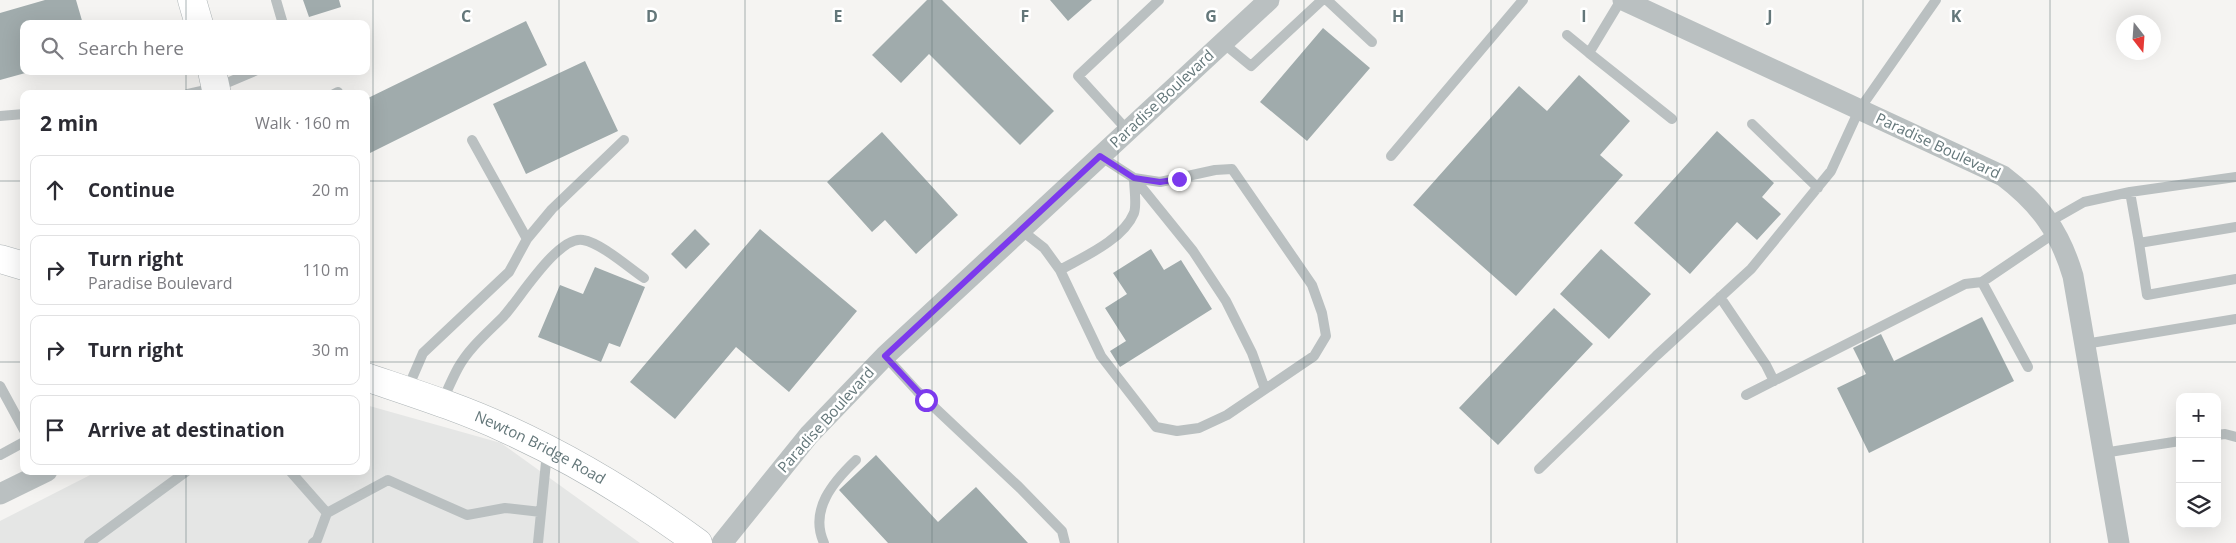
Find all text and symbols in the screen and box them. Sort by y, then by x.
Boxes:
text: C [461,5,471,27]
text: D [646,5,658,27]
text: E [834,5,843,27]
text: F [1021,5,1029,27]
text: G [1205,5,1217,27]
text: H [1392,5,1404,27]
text: I [1581,5,1587,27]
text: J [1765,5,1773,27]
text: K [1951,5,1962,27]
north arrow [2116,15,2161,60]
search box [20,20,370,75]
icon: search [38,34,66,62]
text: Search here [78,35,184,61]
street label: Paradise Boulevard [1105,45,1218,152]
street label: Paradise Boulevard [1873,107,2004,183]
text: 2 min [40,109,98,137]
text: Walk · 160 m [255,112,350,134]
route end [1168,168,1191,191]
icon: ahead [41,176,69,204]
text: Continue [88,177,175,203]
text: 20 m [312,179,349,201]
text: Turn right [88,246,183,272]
icon: right [41,256,69,284]
text: 110 m [303,259,349,281]
text: Paradise Boulevard [88,272,233,294]
icon: right [41,336,69,364]
text: Turn right [88,337,183,363]
text: 30 m [312,339,349,361]
street label: Paradise Boulevard [772,362,878,476]
route start [915,389,938,412]
map controls [2176,393,2221,528]
button: + [2176,393,2221,438]
street label: Newton Bridge Road [472,406,609,488]
icon: arrive [41,416,69,444]
text: Arrive at destination [88,417,285,443]
button: − [2176,438,2221,483]
button: layers [2176,483,2221,528]

